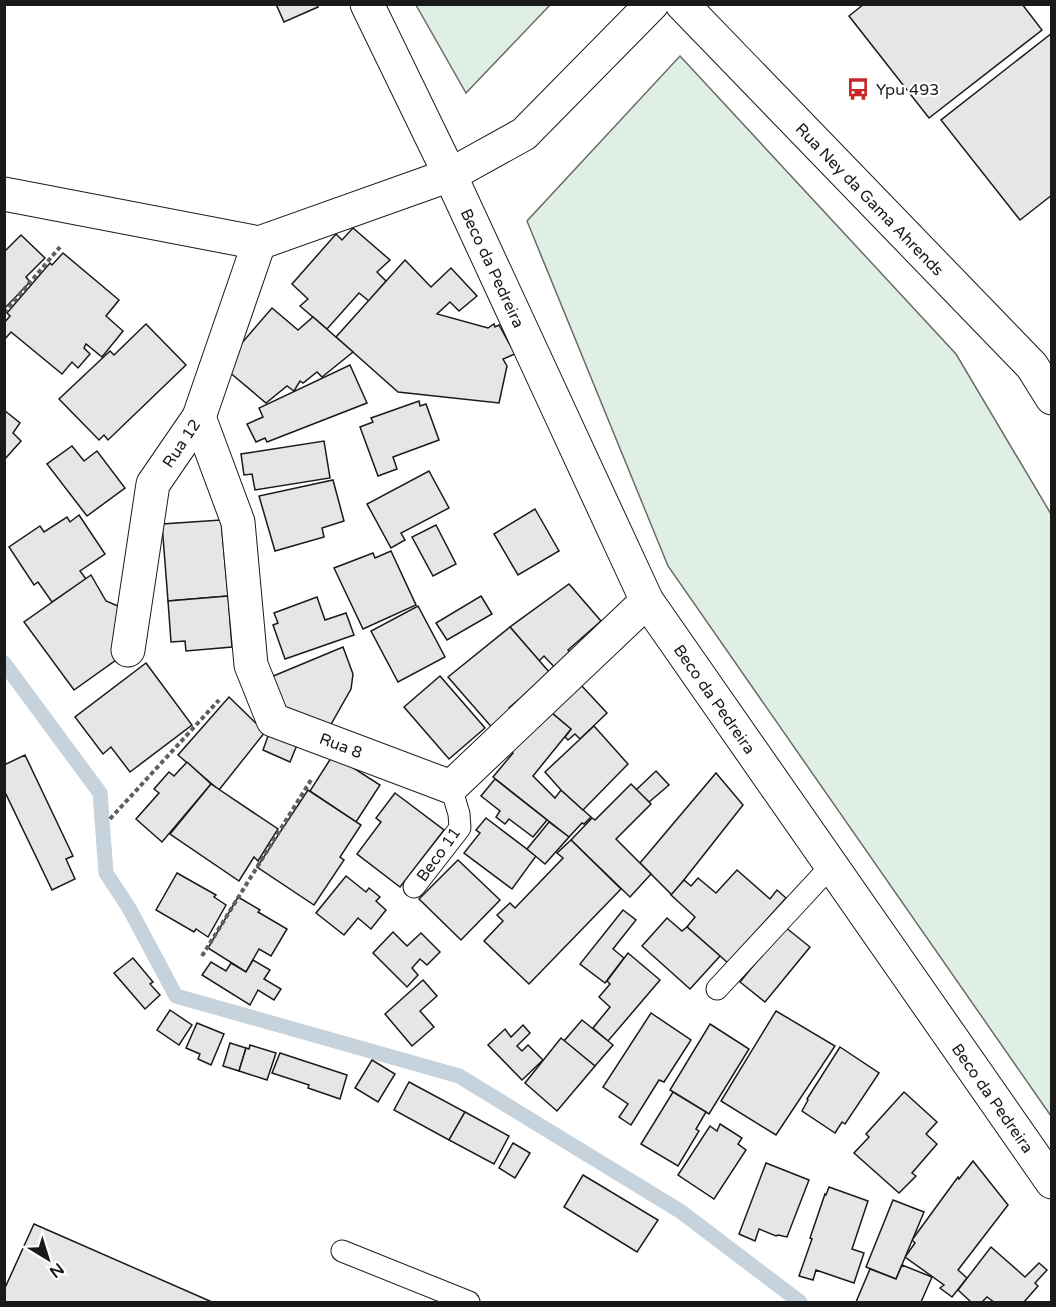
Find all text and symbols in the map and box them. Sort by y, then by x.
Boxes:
bus stop icon: Ypu 493 [845,76,871,102]
place label: Ypu 493 [876,80,939,100]
street label: Rua Ney da Gama Ahrends [791,119,948,280]
street label: Beco da Pedreira [456,206,529,331]
street label: Rua 12 [158,415,205,472]
street label: Beco da Pedreira [669,641,759,758]
street label: Rua 8 [316,729,365,763]
street label: Beco 11 [412,823,465,886]
street label: Beco da Pedreira [947,1040,1037,1157]
north arrow [18,1229,78,1289]
text: N [45,1258,68,1282]

